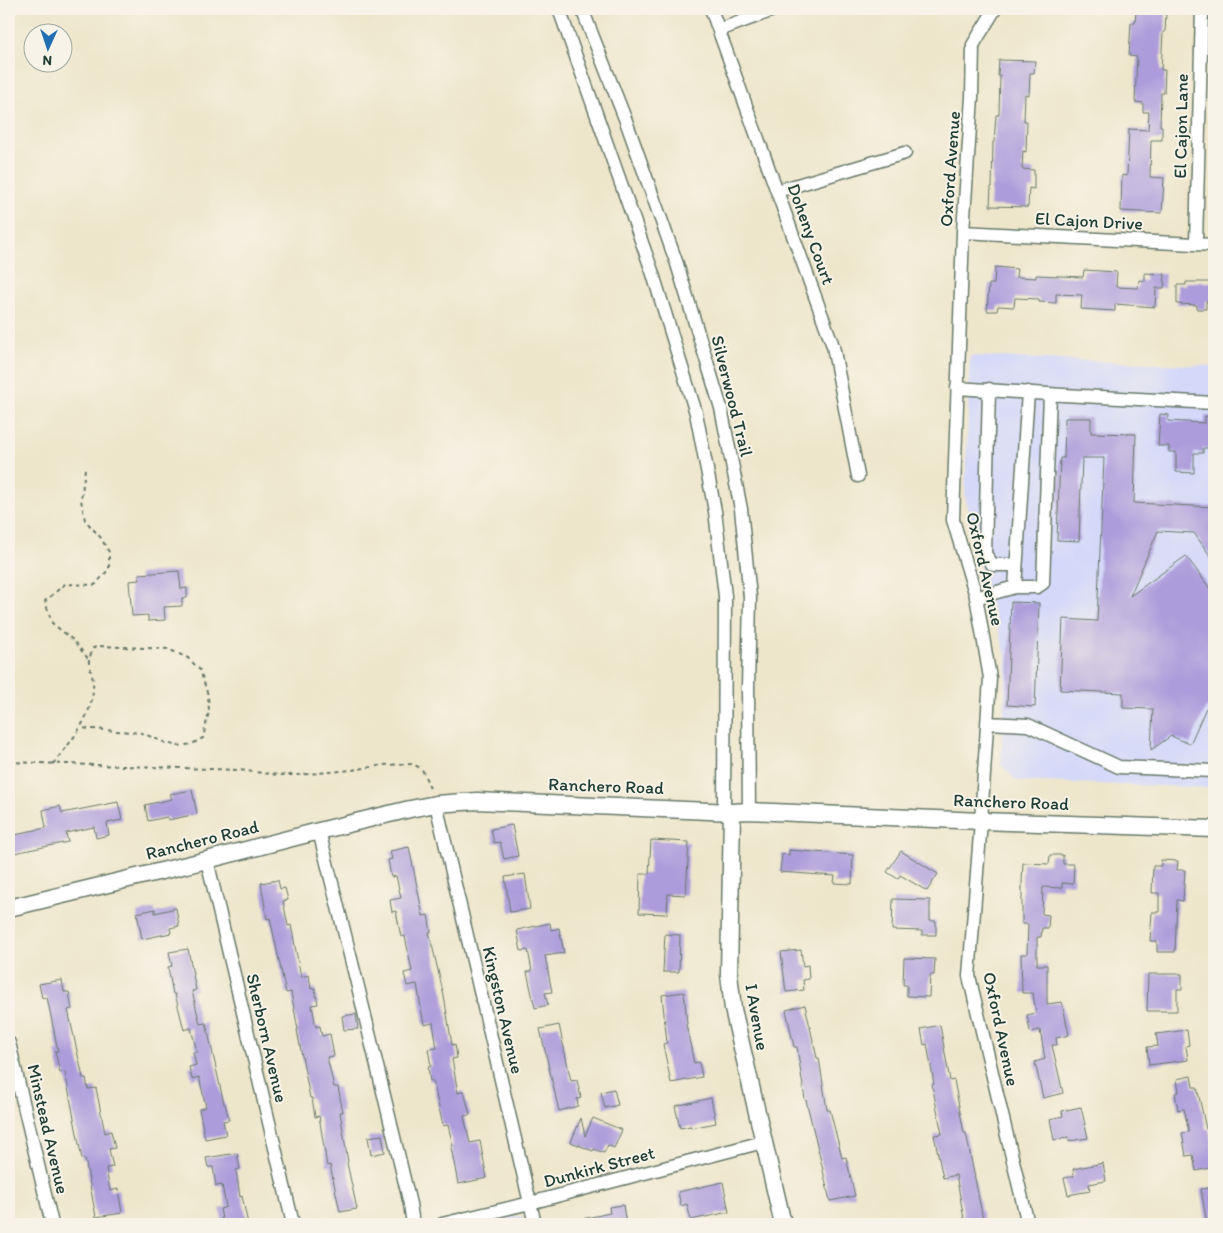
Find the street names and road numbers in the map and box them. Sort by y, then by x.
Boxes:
street label: El Cajon Lane [1169,73,1193,179]
street label: Oxford Avenue [935,110,965,228]
street label: Doheny Court [783,180,840,288]
street label: El Cajon Drive [1035,207,1143,235]
street label: Silverwood Trail [706,333,758,459]
street label: Oxford Avenue [961,510,1009,628]
street label: Ranchero Road [548,773,664,799]
street label: Ranchero Road [953,789,1069,815]
street label: Ranchero Road [143,815,261,865]
street label: Kingston Avenue [478,944,528,1076]
street label: Oxford Avenue [978,970,1024,1088]
street label: Sherborn Avenue [241,971,293,1105]
street label: I Avenue [740,982,774,1052]
street label: Minstead Avenue [22,1062,74,1196]
street label: Dunkirk Street [541,1142,657,1192]

